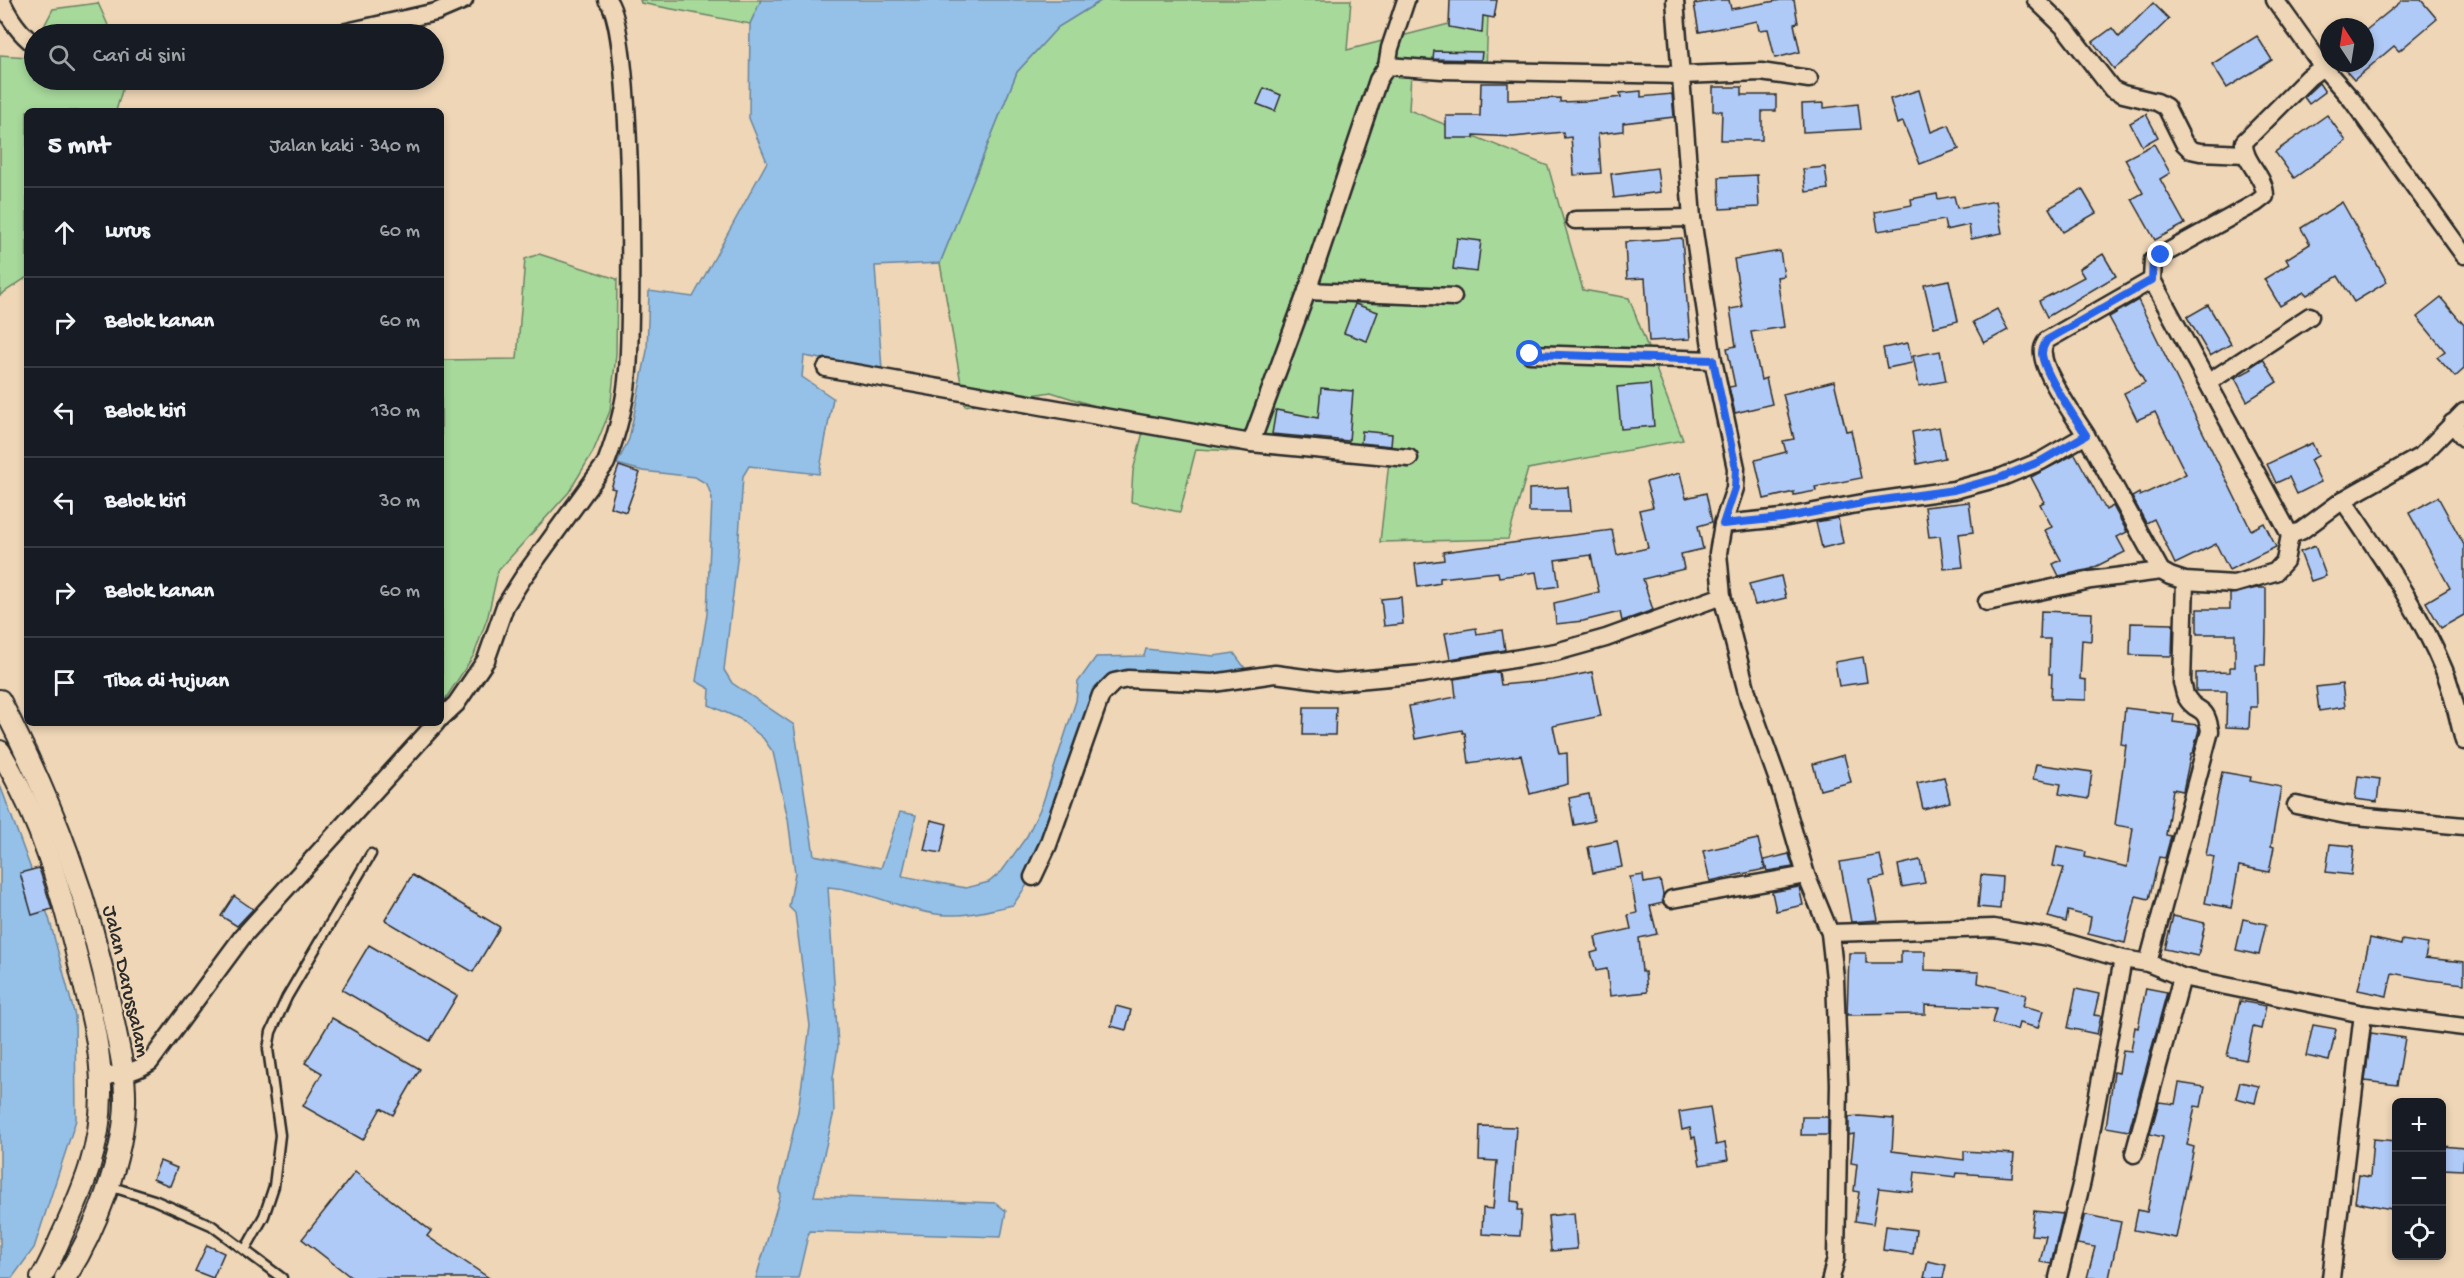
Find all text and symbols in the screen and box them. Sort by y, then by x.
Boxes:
north arrow [2320,18,2374,72]
search box [24,24,444,90]
icon: search [45,41,78,74]
text: Cari di sini [93,44,186,70]
text: 5 mnt [48,132,109,163]
text: Jalan kaki · 340 m [269,136,420,159]
icon: ahead [48,216,81,249]
text: Lurus [105,219,150,245]
text: 60 m [380,221,420,244]
route end [2147,241,2173,267]
icon: right [48,306,81,339]
text: Belok kanan [105,309,214,335]
text: 60 m [380,311,420,334]
route start [1516,340,1542,366]
icon: left [48,396,81,429]
text: Belok kiri [105,399,186,425]
text: 130 m [371,401,420,424]
icon: left [48,486,81,519]
text: Belok kiri [105,489,186,515]
text: 30 m [379,491,420,514]
icon: right [48,576,81,609]
text: Belok kanan [105,579,214,605]
text: 60 m [380,581,420,604]
icon: arrive [48,666,81,699]
text: Tiba di tujuan [105,669,229,695]
street label: Jalan Darussalam [95,903,154,1060]
map controls [2392,1098,2446,1260]
button: + [2392,1098,2446,1152]
button: − [2392,1152,2446,1206]
button: locate [2392,1206,2446,1260]

